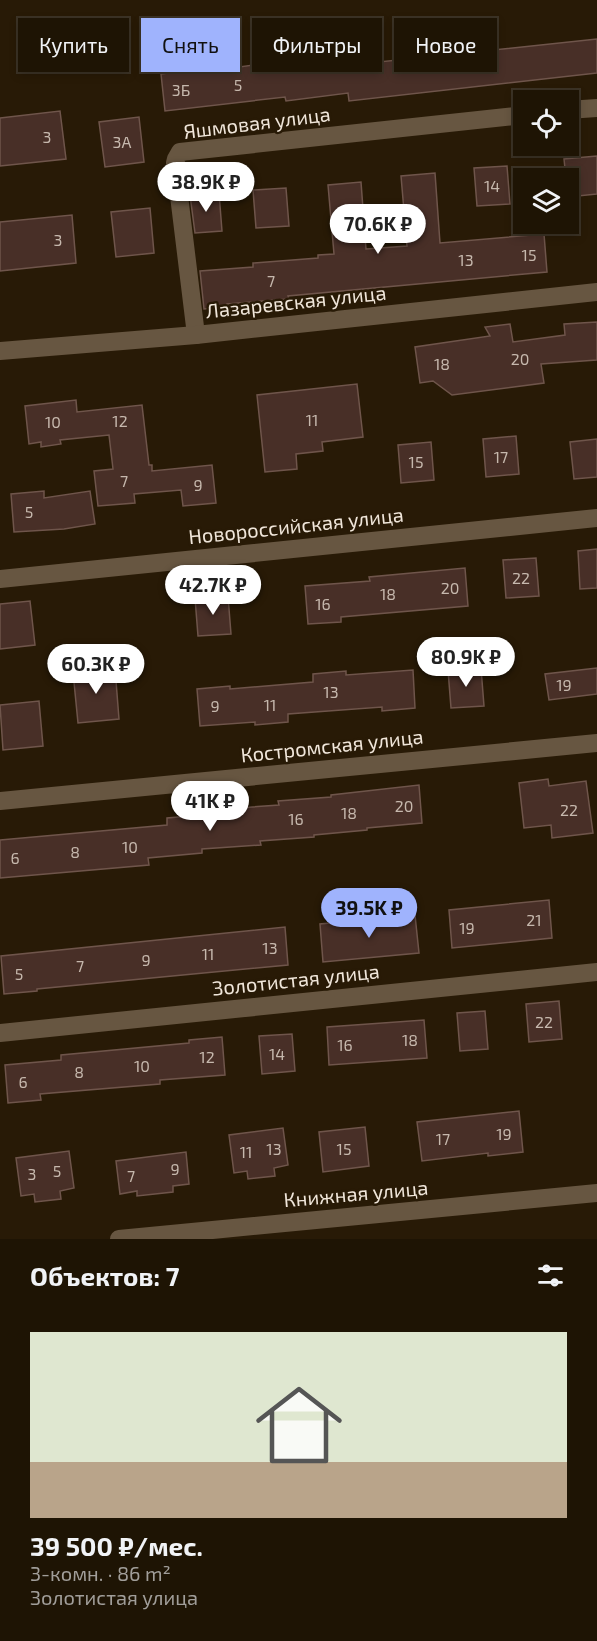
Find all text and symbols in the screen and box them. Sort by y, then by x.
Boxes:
chip: Купить [18,18,129,72]
chip: Снять [141,18,240,72]
chip: Фильтры [252,18,382,72]
chip: Новое [394,18,497,72]
house number: 5 [234,75,242,94]
house number: 3Б [172,80,190,99]
map controls [513,90,579,234]
button: locate [513,90,579,156]
street label: Яшмовая улица [182,101,332,144]
house number: 3 [43,127,51,146]
house number: 3А [113,132,131,151]
pin: 38.9K ₽ [151,162,261,213]
button: layers [513,168,579,234]
text: 38.9K ₽ [171,169,241,193]
house number: 14 [484,176,500,195]
pin: 70.6K ₽ [323,204,433,255]
text: 70.6K ₽ [344,211,412,235]
house number: 3 [54,230,62,249]
house number: 15 [522,245,536,264]
house number: 13 [458,250,474,269]
house number: 7 [267,271,275,290]
street label: Лазаревская улица [204,280,387,323]
house number: 20 [511,349,529,368]
house number: 18 [434,354,450,373]
house number: 11 [306,410,318,429]
house number: 12 [112,411,128,430]
house number: 10 [45,412,61,431]
house number: 17 [494,447,508,466]
house number: 15 [409,452,423,471]
house number: 7 [120,471,128,490]
house number: 9 [193,475,203,494]
house number: 5 [25,502,33,521]
street label: Новороссийская улица [187,502,405,549]
pin: 42.7K ₽ [158,565,268,616]
house number: 22 [512,568,530,587]
text: 42.7K ₽ [179,572,247,596]
house number: 20 [441,578,459,597]
house number: 18 [380,584,396,603]
house number: 16 [315,594,331,613]
pin: 80.9K ₽ [411,637,521,688]
pin: 60.3K ₽ [41,644,151,695]
text: 80.9K ₽ [431,644,501,668]
text: 60.3K ₽ [61,651,131,675]
house number: 19 [556,675,572,694]
house number: 13 [323,682,339,701]
house number: 11 [264,695,276,714]
house number: 9 [210,696,220,715]
street label: Костромская улица [239,723,425,768]
pin: 41K ₽ [168,781,252,832]
text: 41K ₽ [185,788,235,812]
house number: 20 [395,796,413,815]
house number: 22 [560,800,578,819]
house number: 18 [341,803,357,822]
house number: 16 [288,809,304,828]
house number: 10 [122,837,138,856]
house number: 8 [70,842,80,861]
house number: 6 [10,848,20,867]
pin: 39.5K ₽ [314,888,424,939]
text: 39.5K ₽ [335,895,403,919]
house number: 21 [526,910,542,929]
house number: 19 [459,918,475,937]
house number: 13 [262,938,278,957]
house number: 11 [202,944,214,963]
house number: 9 [141,950,151,969]
house number: 7 [76,956,84,975]
street label: Золотистая улица [211,958,381,1001]
house number: 5 [15,964,23,983]
house number: 22 [535,1012,553,1031]
house number: 18 [402,1030,418,1049]
house number: 16 [337,1035,353,1054]
house number: 14 [269,1044,285,1063]
house number: 12 [199,1047,215,1066]
house number: 10 [134,1056,150,1075]
house number: 8 [74,1062,84,1081]
house number: 6 [18,1072,28,1091]
house number: 19 [496,1124,512,1143]
house number: 17 [436,1129,450,1148]
house number: 13 [266,1139,282,1158]
house number: 15 [337,1139,351,1158]
house number: 11 [240,1142,252,1161]
house number: 9 [170,1159,180,1178]
house number: 5 [53,1161,61,1180]
house number: 3 [28,1164,36,1183]
house number: 7 [127,1166,135,1185]
street label: Книжная улица [283,1175,429,1212]
icon: filters [534,1259,567,1292]
text: Объектов: 7 [30,1260,179,1291]
icon: home [245,1371,353,1479]
text: 39 500 ₽/мес. [30,1530,203,1561]
text: 3-комн. · 86 m² [30,1561,171,1585]
text: Золотистая улица [30,1585,198,1609]

